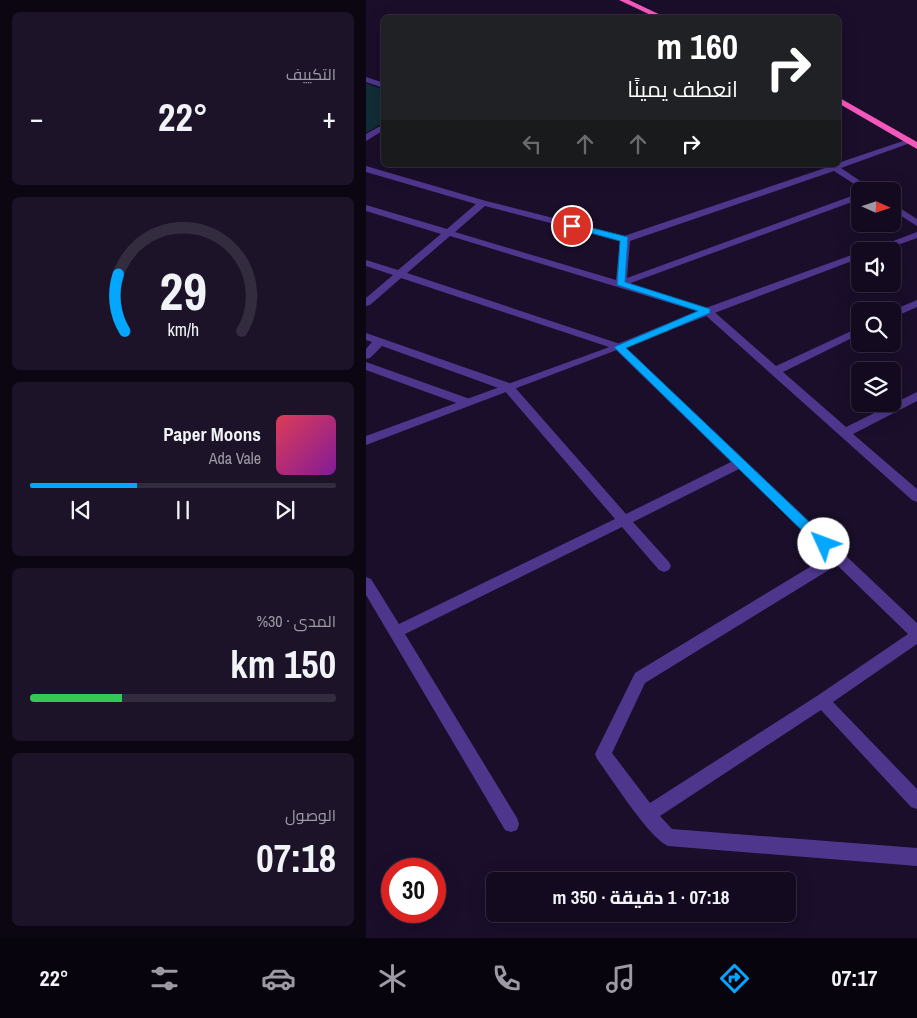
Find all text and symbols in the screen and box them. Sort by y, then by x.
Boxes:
text: 160 m [657,23,738,70]
icon: right [756,35,821,100]
text: التكييف [286,63,336,85]
text: انعطف يمينًا [627,74,738,104]
text: 22° [158,92,208,143]
text: − [30,99,43,137]
text: + [323,99,336,137]
icon: left [518,130,546,158]
icon: ahead [571,130,599,158]
icon: ahead [624,130,652,158]
icon: right [677,130,705,158]
north arrow [851,182,901,232]
map controls [851,182,901,412]
pin [551,205,593,247]
icon: arrive [558,212,586,240]
button: sound [851,242,901,292]
text: 29 [159,256,207,326]
button: search [851,302,901,352]
text: km/h [167,318,199,342]
button: layers [851,362,901,412]
text: Paper Moons [163,421,261,447]
text: Ada Vale [209,447,261,469]
icon: previous [67,496,95,524]
icon: pause [169,496,197,524]
icon: next [271,496,299,524]
position arrow [797,517,849,569]
text: المدى · 30% [256,610,336,632]
text: 150 km [230,639,336,690]
text: الوصول [285,804,336,826]
text: 07:18 [256,833,336,884]
speed limit sign: 30 [381,858,446,923]
text: 07:18 · 1 دقيقة · 350 m [553,884,729,910]
icon: filters [147,961,182,996]
icon: car [261,961,296,996]
icon: climate [375,961,410,996]
icon: phone [489,961,524,996]
icon: music [603,961,638,996]
icon: directions [717,961,752,996]
text: 22° [40,963,68,993]
text: 07:17 [831,963,878,993]

